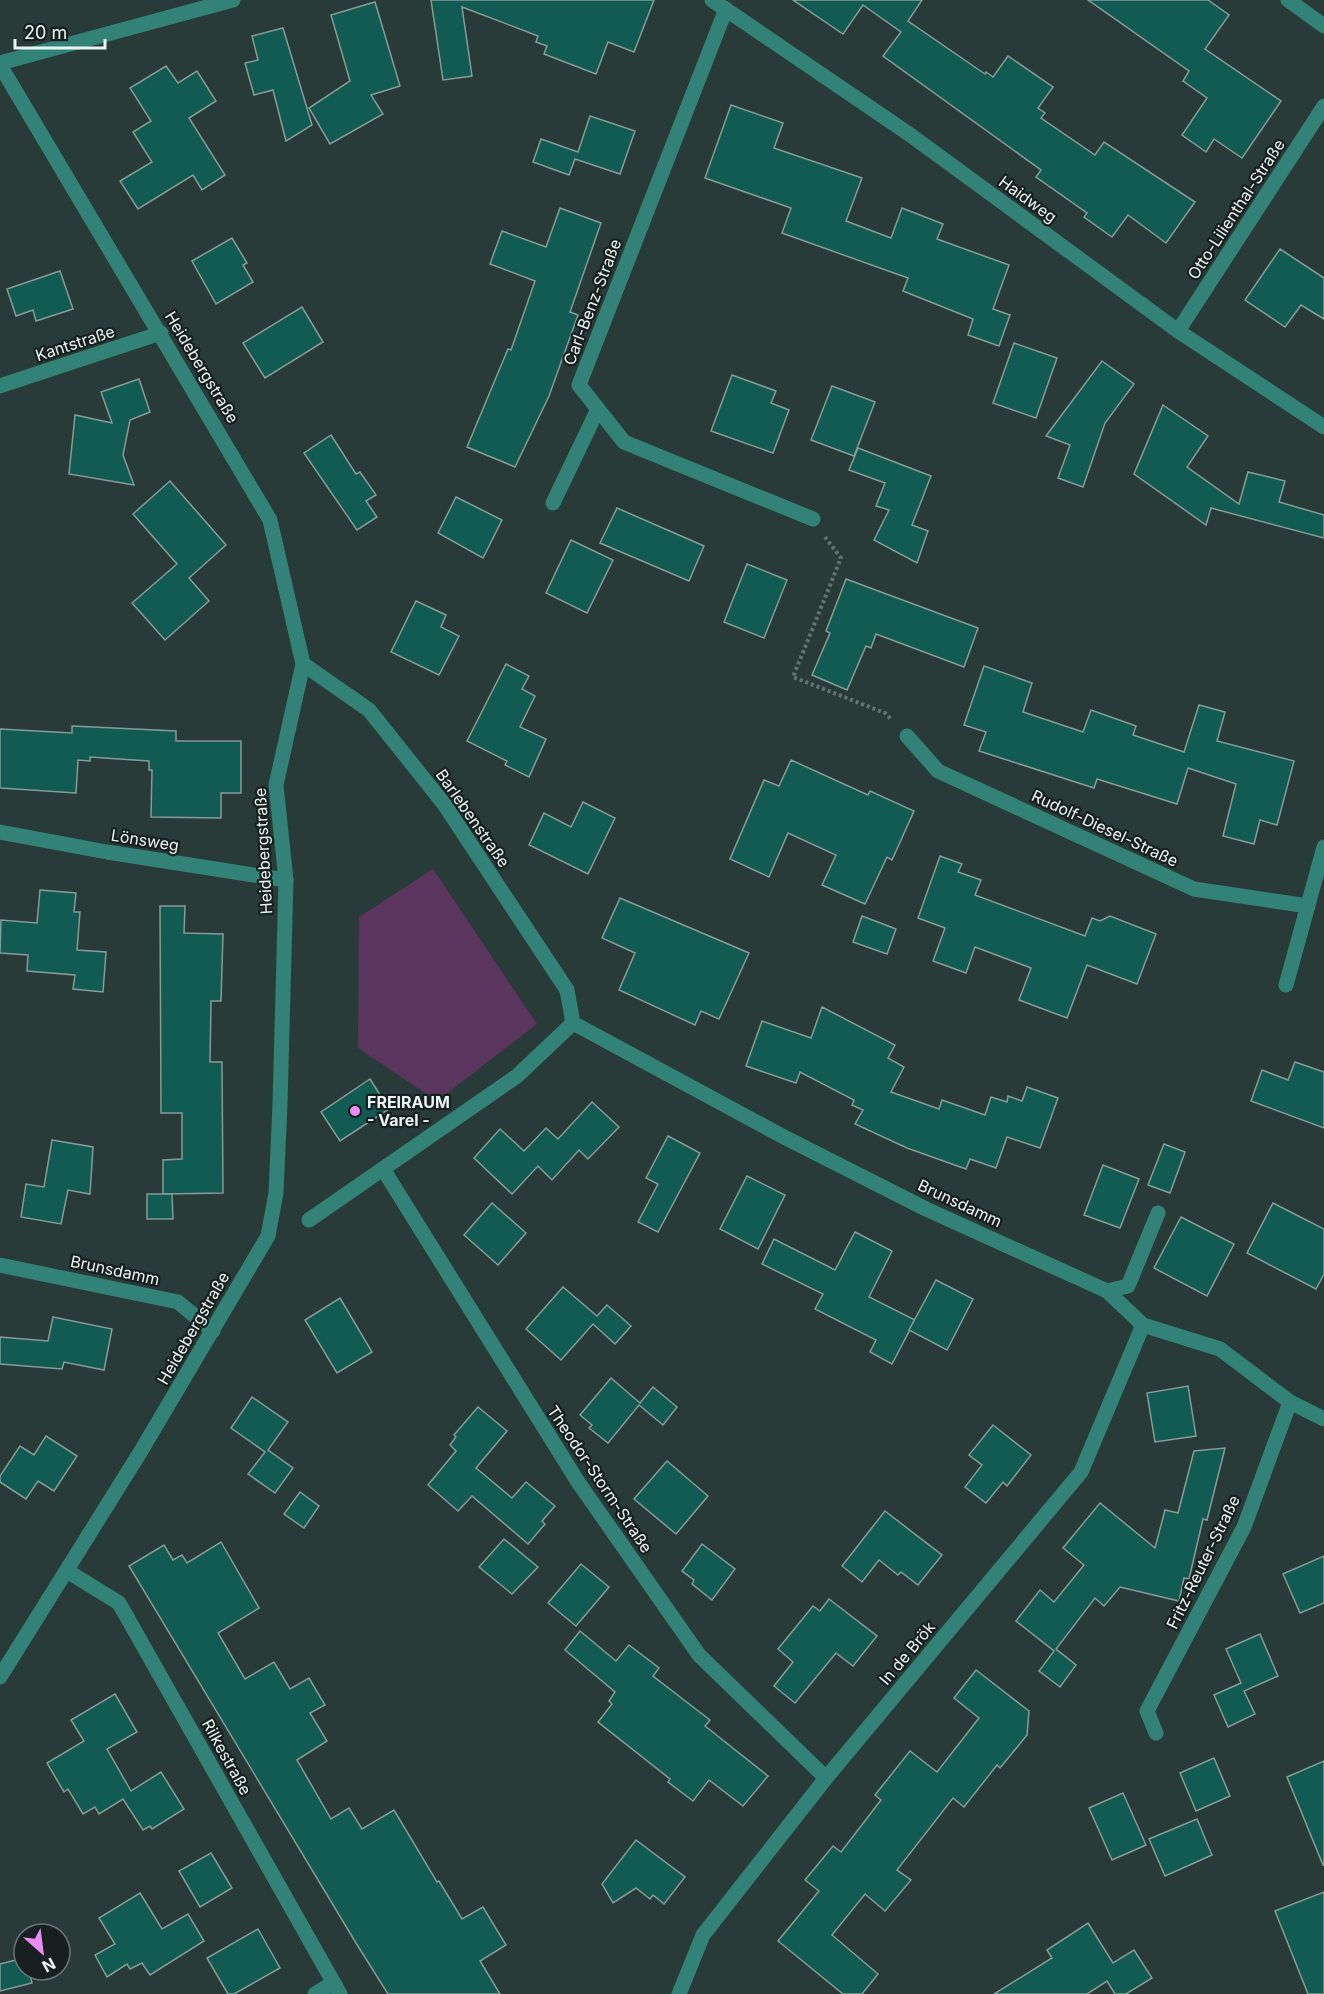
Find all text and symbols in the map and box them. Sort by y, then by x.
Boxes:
scale bar [15,12,105,50]
text: 20 m [24,22,67,43]
street label: Otto-Lilienthal-Straße [1183,135,1289,283]
street label: Haidweg [995,171,1061,227]
street label: Carl-Benz-Straße [559,236,625,368]
street label: Heidebergstraße [161,308,243,426]
street label: Kantstraße [33,321,117,365]
street label: Barlebenstraße [432,765,514,871]
street label: Rudolf-Diesel-Straße [1029,785,1181,871]
street label: Heidebergstraße [250,787,276,915]
street label: Lönsweg [110,825,180,855]
place label: FREIRAUM - Varel - [367,1092,450,1130]
marker: FREIRAUM - Varel - [348,1104,362,1118]
street label: Brunsdamm [915,1175,1005,1231]
street label: Brunsdamm [69,1251,161,1289]
street label: Heidebergstraße [153,1268,233,1388]
street label: Theodor-Storm-Straße [543,1402,657,1556]
street label: Fritz-Reuter-Straße [1162,1492,1244,1632]
street label: In de Brök [875,1617,939,1689]
street label: Rilkestraße [198,1716,256,1798]
north arrow [12,1922,72,1982]
text: N [39,1954,59,1977]

